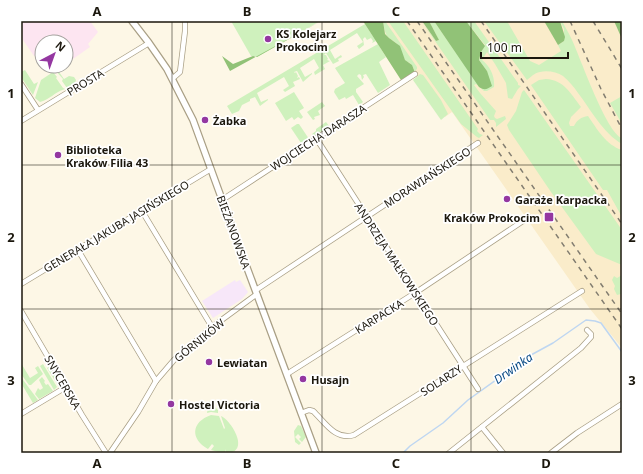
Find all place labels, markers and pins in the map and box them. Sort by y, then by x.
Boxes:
place label: KS Kolejarz Prokocim [276,26,337,54]
marker: KS Kolejarz Prokocim [263,34,273,44]
place label: Żabka [213,113,246,128]
marker: Żabka [200,115,210,125]
place label: Biblioteka Kraków Filia 43 [66,142,148,170]
marker: Biblioteka Kraków Filia 43 [53,150,63,160]
place label: Garaże Karpacka [515,192,607,207]
marker: Garaże Karpacka [502,194,512,204]
place label: Kraków Prokocim [444,210,540,225]
marker: Kraków Prokocim [543,211,555,223]
place label: Lewiatan [217,355,267,370]
marker: Lewiatan [204,357,214,367]
place label: Husajn [311,372,349,387]
marker: Husajn [298,374,308,384]
place label: Hostel Victoria [179,397,260,412]
marker: Hostel Victoria [166,399,176,409]

